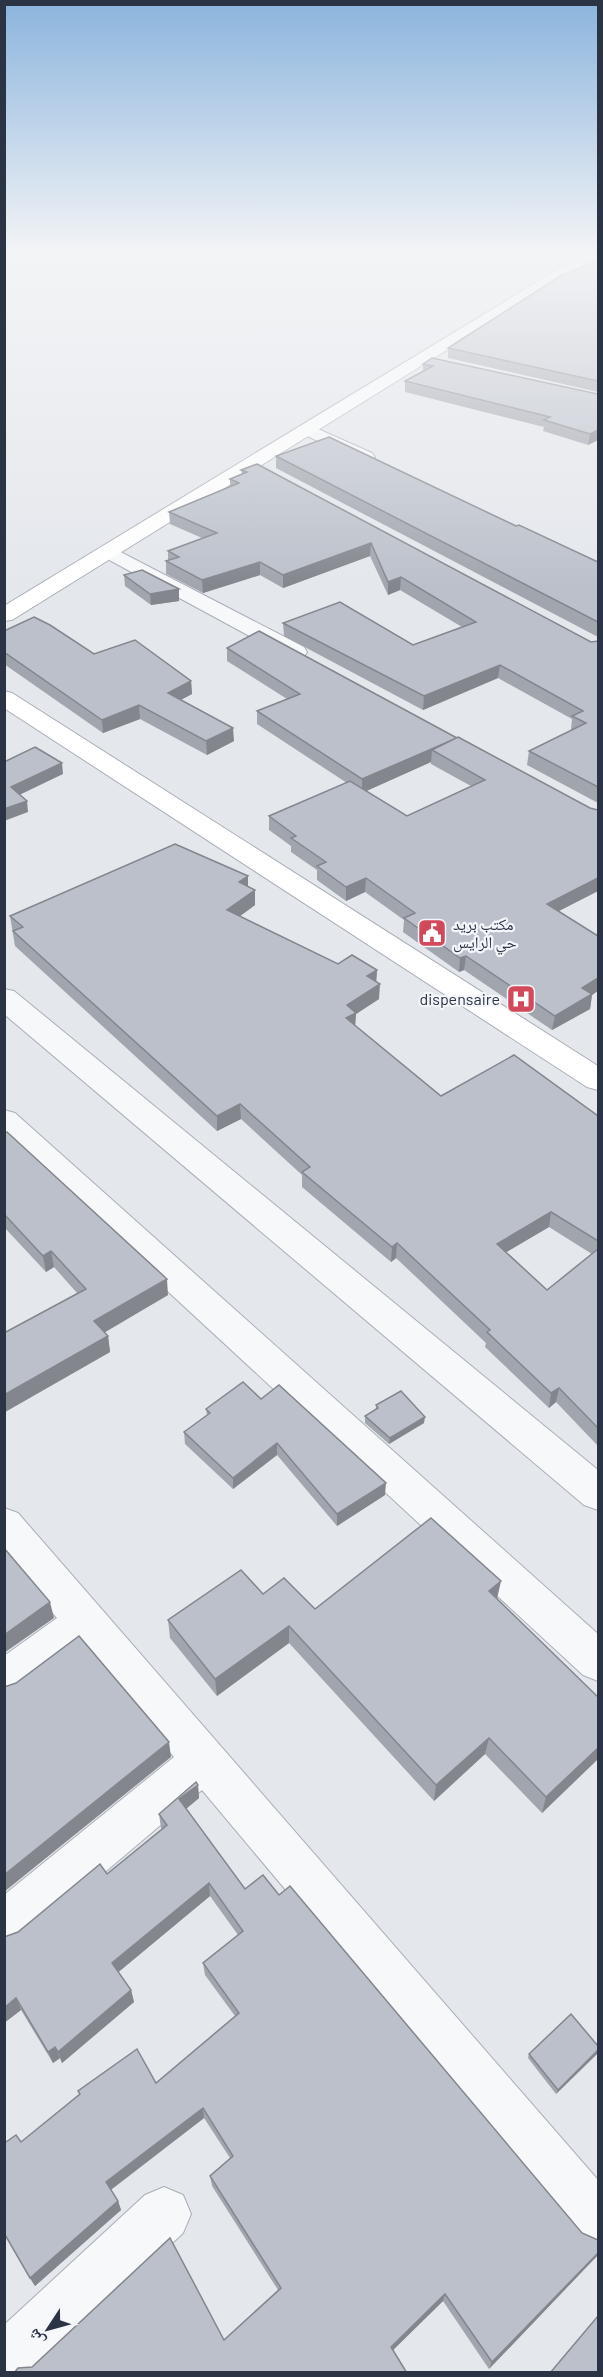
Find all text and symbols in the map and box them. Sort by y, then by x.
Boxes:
place label: مكتب بريد حي الرايس [453,914,517,955]
public building icon: مكتب بريد حي الرايس [416,917,448,949]
hospital icon: dispensaire [505,983,537,1015]
place label: dispensaire [419,989,500,1008]
north arrow [18,2299,78,2359]
text: ش [23,2325,49,2351]

